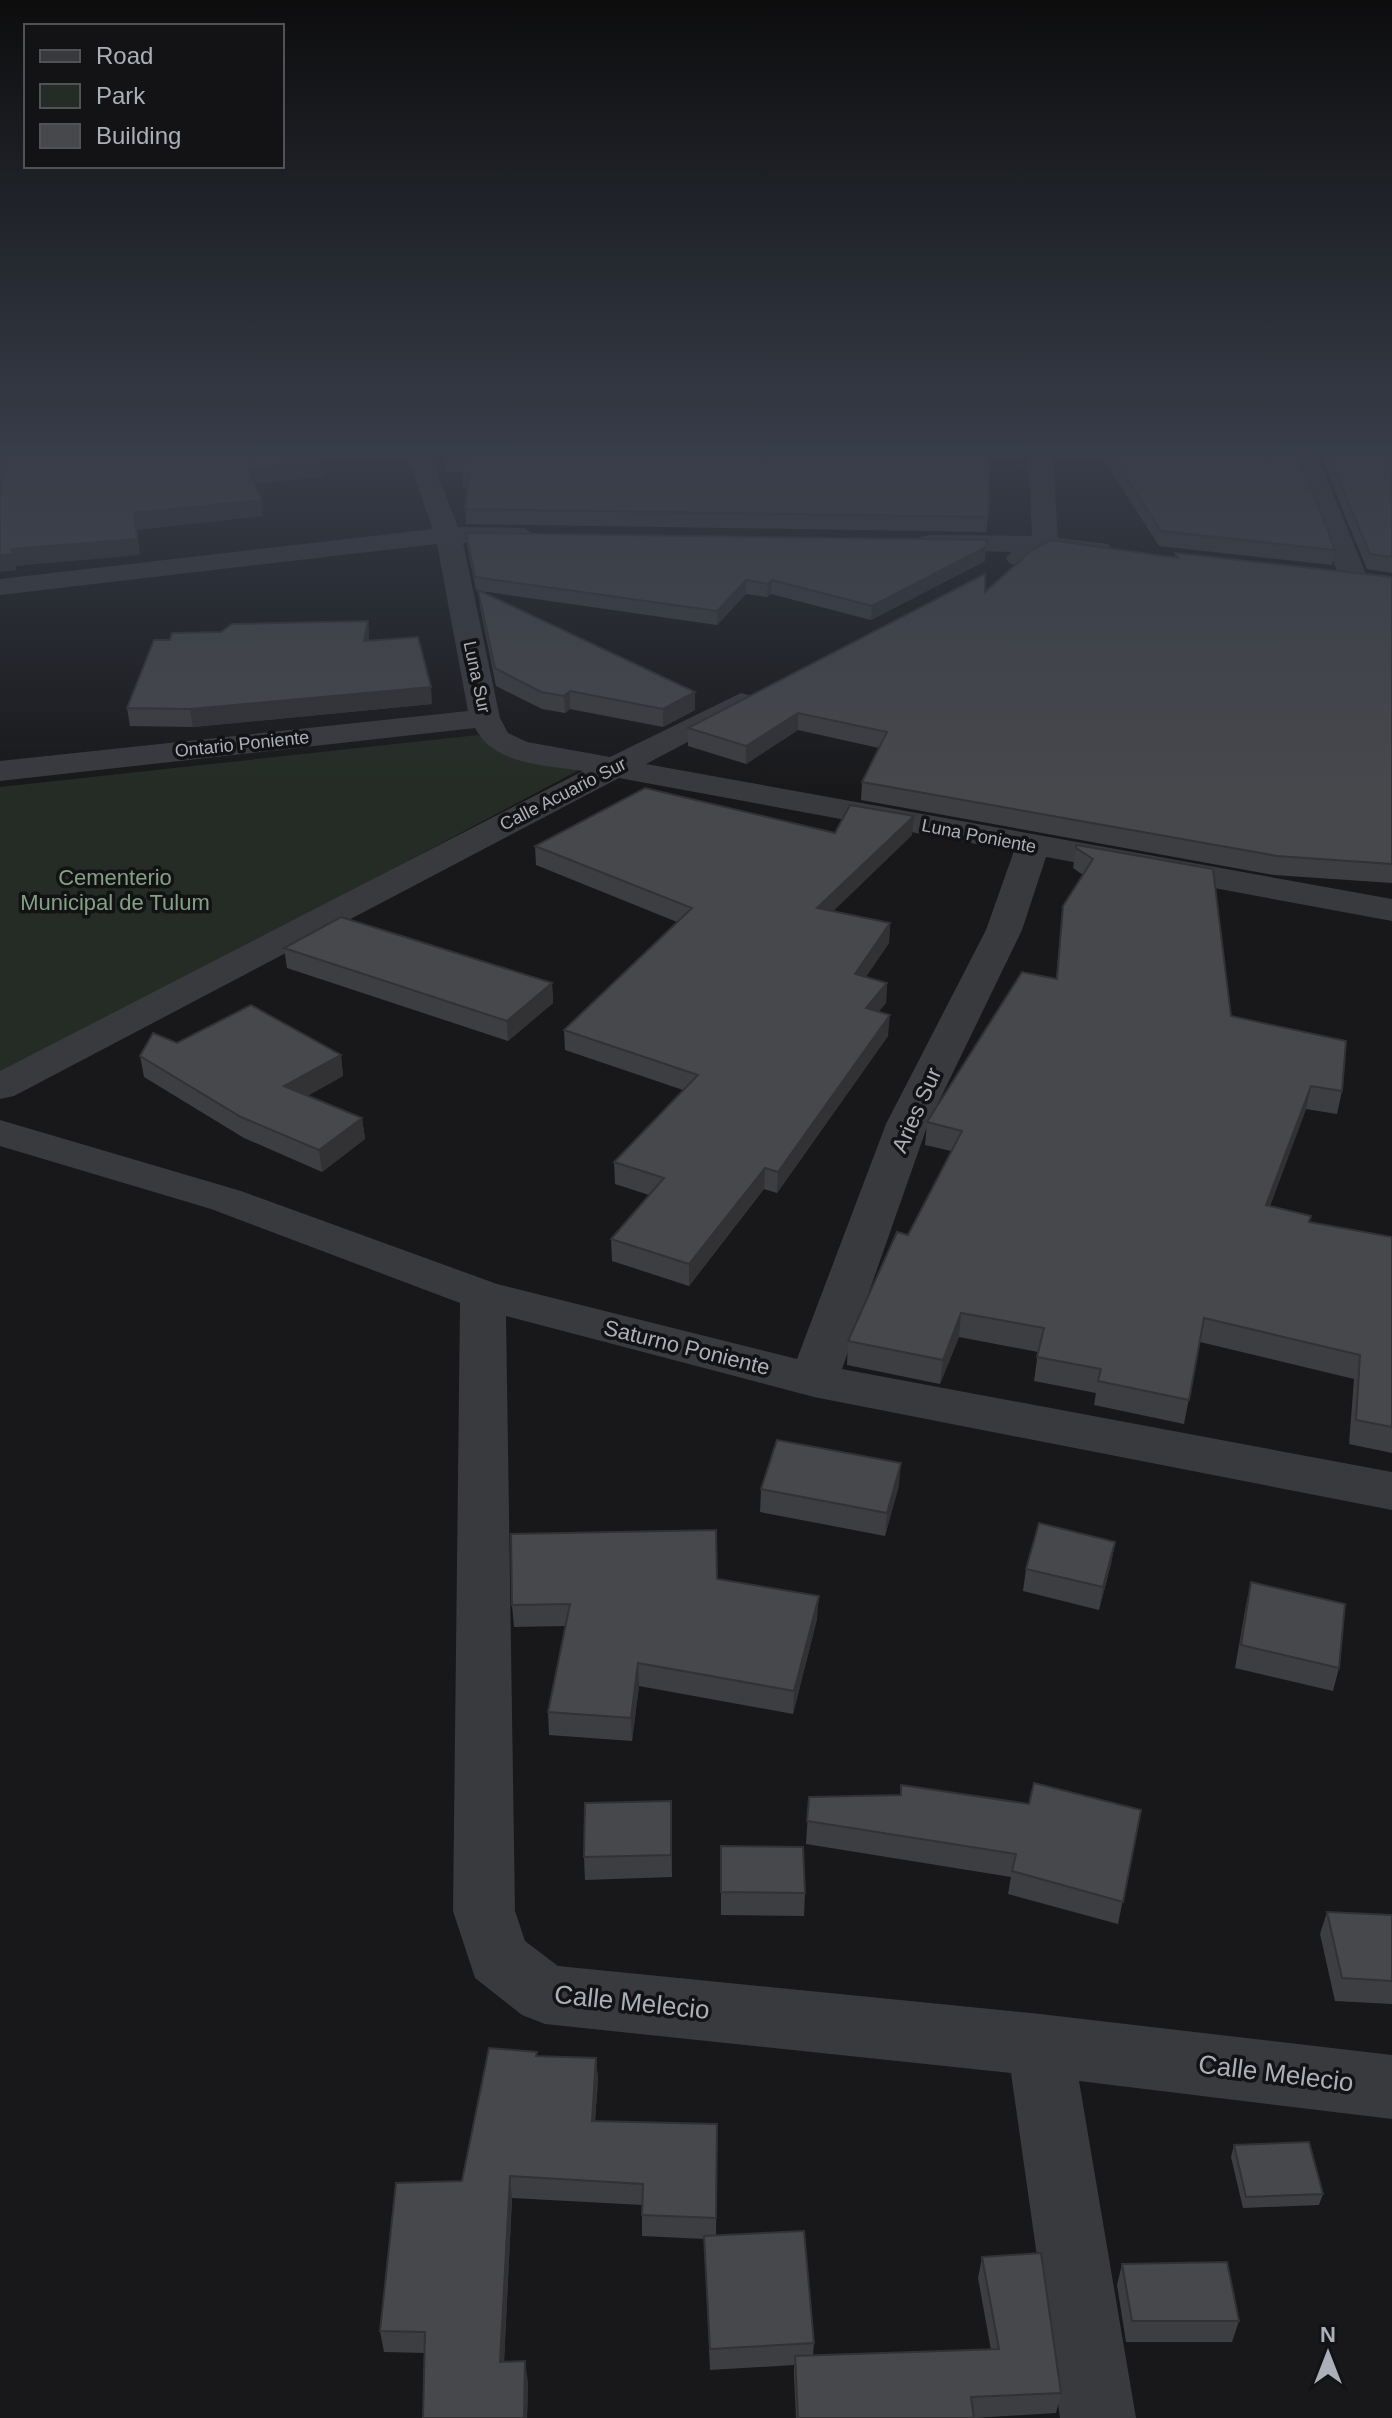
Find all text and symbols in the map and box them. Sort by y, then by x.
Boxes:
legend [24,24,284,168]
text: Road [96,42,153,69]
text: Park [96,82,146,109]
text: Building [96,122,181,149]
street label: Luna Sur [460,639,494,715]
street label: Ontario Poniente [174,727,310,761]
street label: Calle Acuario Sur [497,754,629,834]
street label: Luna Poniente [920,815,1038,857]
park label: Cementerio Municipal de Tulum [20,865,210,915]
street label: Aries Sur [887,1064,946,1157]
street label: Saturno Poniente [601,1315,772,1380]
street label: Calle Melecio [553,1979,711,2025]
street label: Calle Melecio [1197,2049,1355,2097]
north arrow [1288,2314,1368,2394]
text: N [1320,2322,1336,2347]

